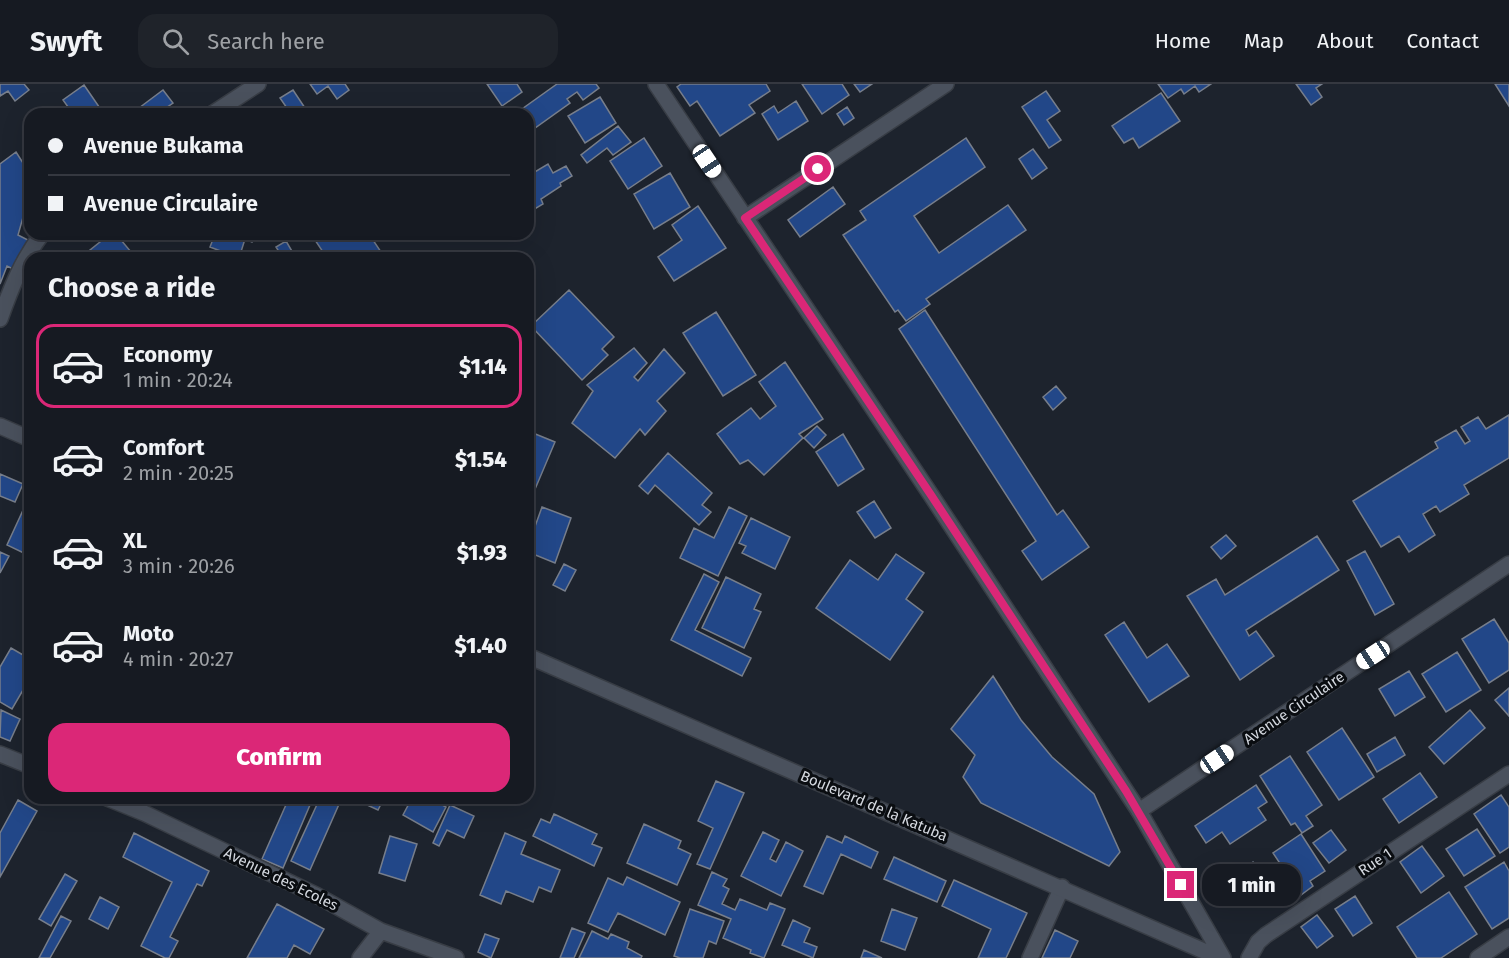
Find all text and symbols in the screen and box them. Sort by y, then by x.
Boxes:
search box [138,14,558,68]
text: Swyft [30,25,102,58]
icon: search [159,25,192,58]
text: Search here [207,28,325,55]
text: Home [1155,28,1211,54]
text: Map [1244,28,1284,54]
text: About [1317,28,1374,54]
text: Contact [1407,28,1479,54]
text: Avenue Bukama [84,132,244,159]
car [689,141,725,181]
route start [804,155,831,182]
text: Avenue Circulaire [84,190,258,217]
text: Choose a ride [48,272,215,304]
icon: car [51,339,105,393]
text: Economy [123,341,212,368]
text: $1.14 [459,353,507,380]
text: 1 min · 20:24 [123,368,233,392]
icon: car [51,432,105,486]
text: Comfort [123,434,204,461]
text: $1.54 [455,446,507,473]
text: 2 min · 20:25 [123,461,234,485]
icon: car [51,525,105,579]
text: XL [123,527,147,554]
text: $1.93 [457,539,507,566]
text: 3 min · 20:26 [123,554,235,578]
icon: car [51,618,105,672]
text: Moto [123,620,174,647]
text: $1.40 [455,632,507,659]
car [1353,638,1393,672]
text: 4 min · 20:27 [123,647,233,671]
street label: Avenue Circulaire [1240,668,1348,748]
button: Confirm [48,723,510,792]
car [1197,741,1237,777]
street label: Boulevard de la Katuba [798,767,950,845]
street label: Avenue des Ecoles [221,844,341,914]
street label: Rue 1 [1355,844,1395,880]
callout: 1 min [1202,864,1301,906]
route end [1167,871,1194,898]
text: 1 min [1228,873,1275,897]

